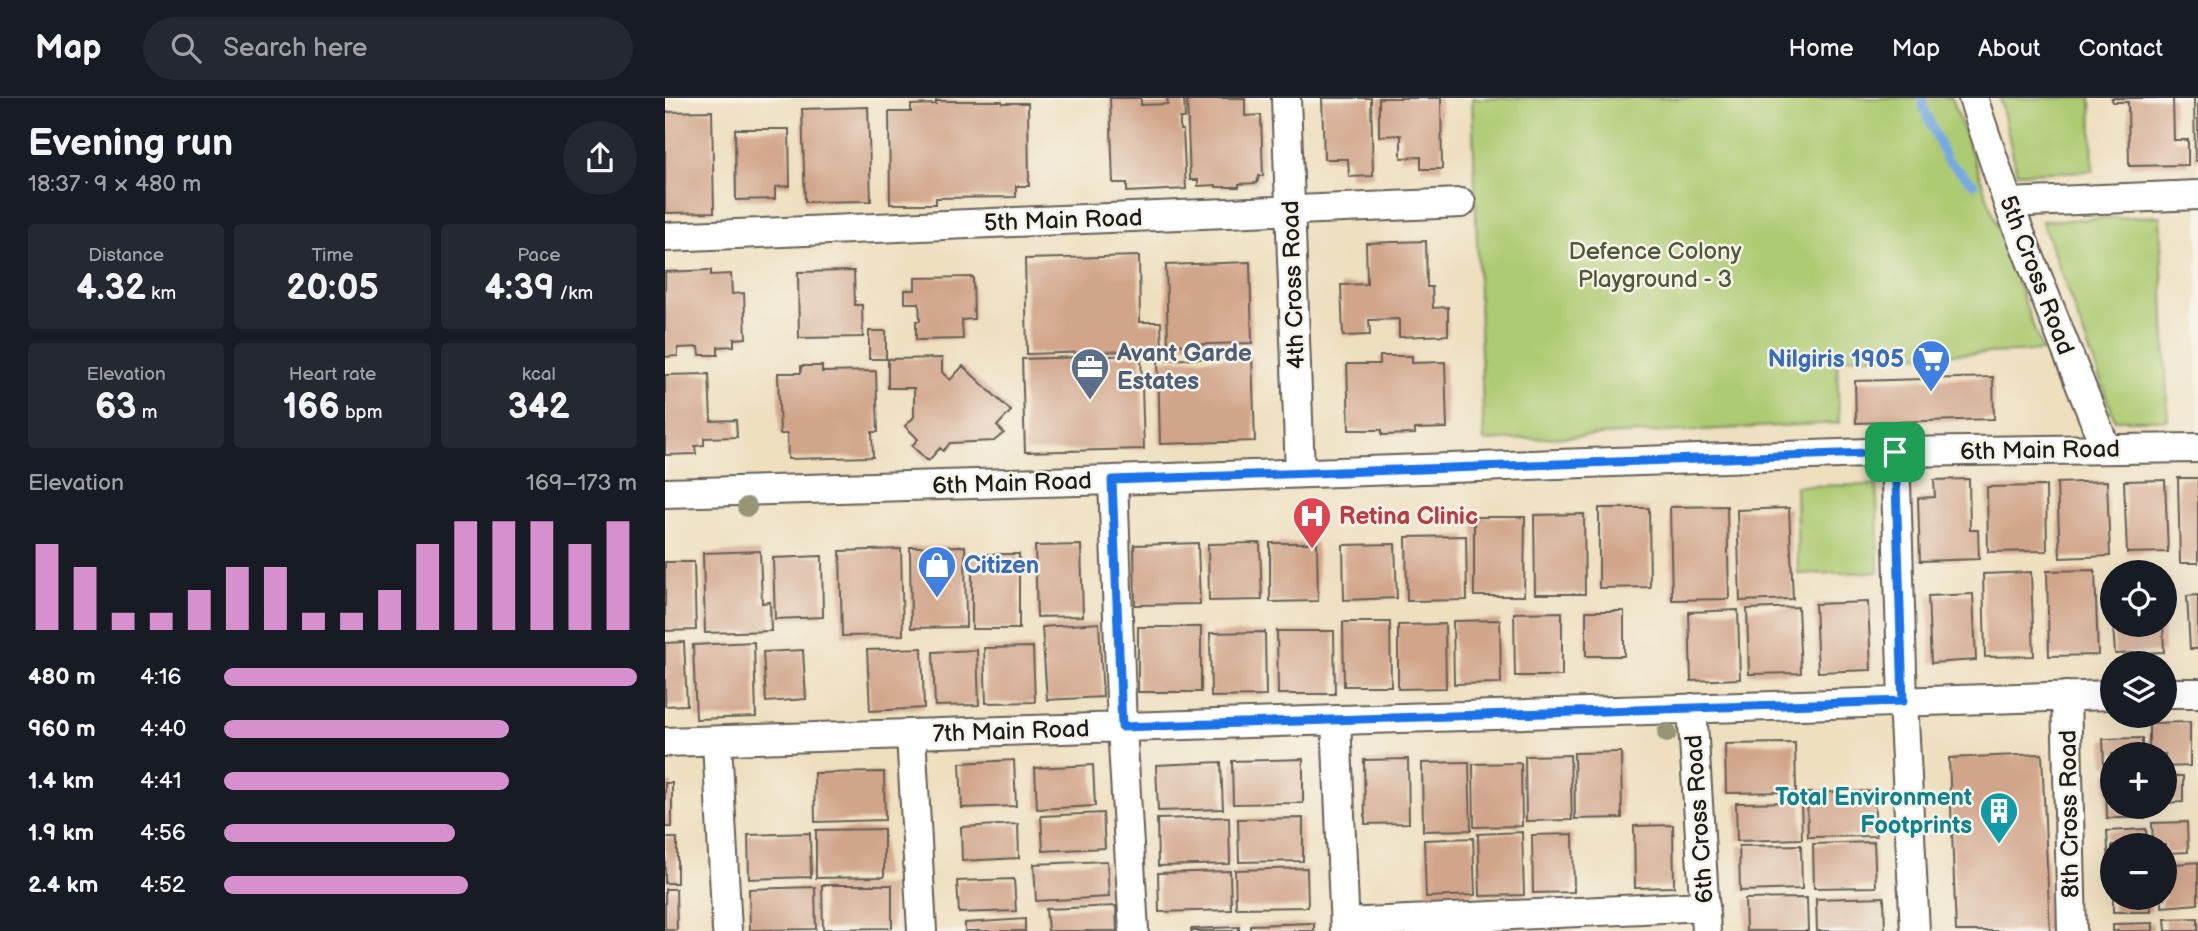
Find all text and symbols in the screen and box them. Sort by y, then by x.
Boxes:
search box [143,17,633,80]
text: Map [35,28,101,68]
icon: search [167,29,205,67]
text: Search here [223,33,367,64]
text: Home [1789,34,1854,63]
text: Map [1892,34,1940,63]
text: About [1978,34,2040,63]
text: Contact [2078,34,2163,63]
text: Evening run [28,121,233,166]
button: share [563,121,637,195]
text: 18:37 · 9 × 480 m [28,170,201,198]
street label: 5th Cross Road [1993,192,2080,359]
street label: 4th Cross Road [1276,200,1311,370]
street label: 5th Main Road [983,203,1143,238]
park label: Defence Colony Playground - 3 [1568,237,1742,294]
text: Distance [88,244,164,267]
text: Time [311,244,354,267]
text: Pace [517,244,560,267]
text: 4.32 [76,267,146,310]
text: 20:05 [286,267,379,310]
text: 4:39 [484,267,554,310]
text: km [146,282,176,305]
text: /km [554,282,593,305]
supermarket icon: Nilgiris 1905 [1910,338,1952,393]
place label: Avant Garde Estates [1116,339,1252,396]
place label: Nilgiris 1905 [1768,345,1904,374]
office icon: Avant Garde Estates [1069,346,1111,401]
text: Elevation [87,363,166,386]
text: Heart rate [289,363,376,386]
text: kcal [522,363,556,386]
text: 63 [95,386,137,429]
text: 166 [283,386,340,429]
text: 342 [508,386,570,429]
text: m [137,401,157,424]
text: bpm [340,401,382,424]
pin [1865,422,1925,482]
icon: arrive [1876,433,1914,471]
street label: 6th Main Road [1960,435,2120,466]
street label: 6th Main Road [932,466,1092,501]
text: Elevation [28,469,124,497]
text: 169–173 m [526,469,637,497]
hospital icon: Retina Clinic [1291,495,1333,550]
place label: Retina Clinic [1339,502,1478,531]
shop icon: Citizen [916,544,958,599]
place label: Citizen [964,551,1039,580]
map controls [2100,560,2177,910]
button: locate [2100,560,2177,637]
button: layers [2100,651,2177,728]
text: 480 m [28,663,96,691]
text: 4:16 [140,663,182,691]
street label: 7th Main Road [932,714,1090,749]
text: 960 m [28,715,96,743]
text: 4:40 [140,715,186,743]
street label: 8th Cross Road [2054,730,2085,898]
street label: 6th Cross Road [1679,734,1720,904]
button: + [2100,742,2177,819]
text: 1.4 km [28,767,94,795]
text: 4:41 [140,767,182,795]
place label: Total Environment Footprints [1775,783,1972,840]
building icon: Total Environment Footprints [1978,790,2020,845]
text: 1.9 km [28,819,94,847]
text: 4:56 [140,819,186,847]
button: − [2100,833,2177,910]
text: 2.4 km [28,871,98,899]
text: 4:52 [140,871,185,899]

